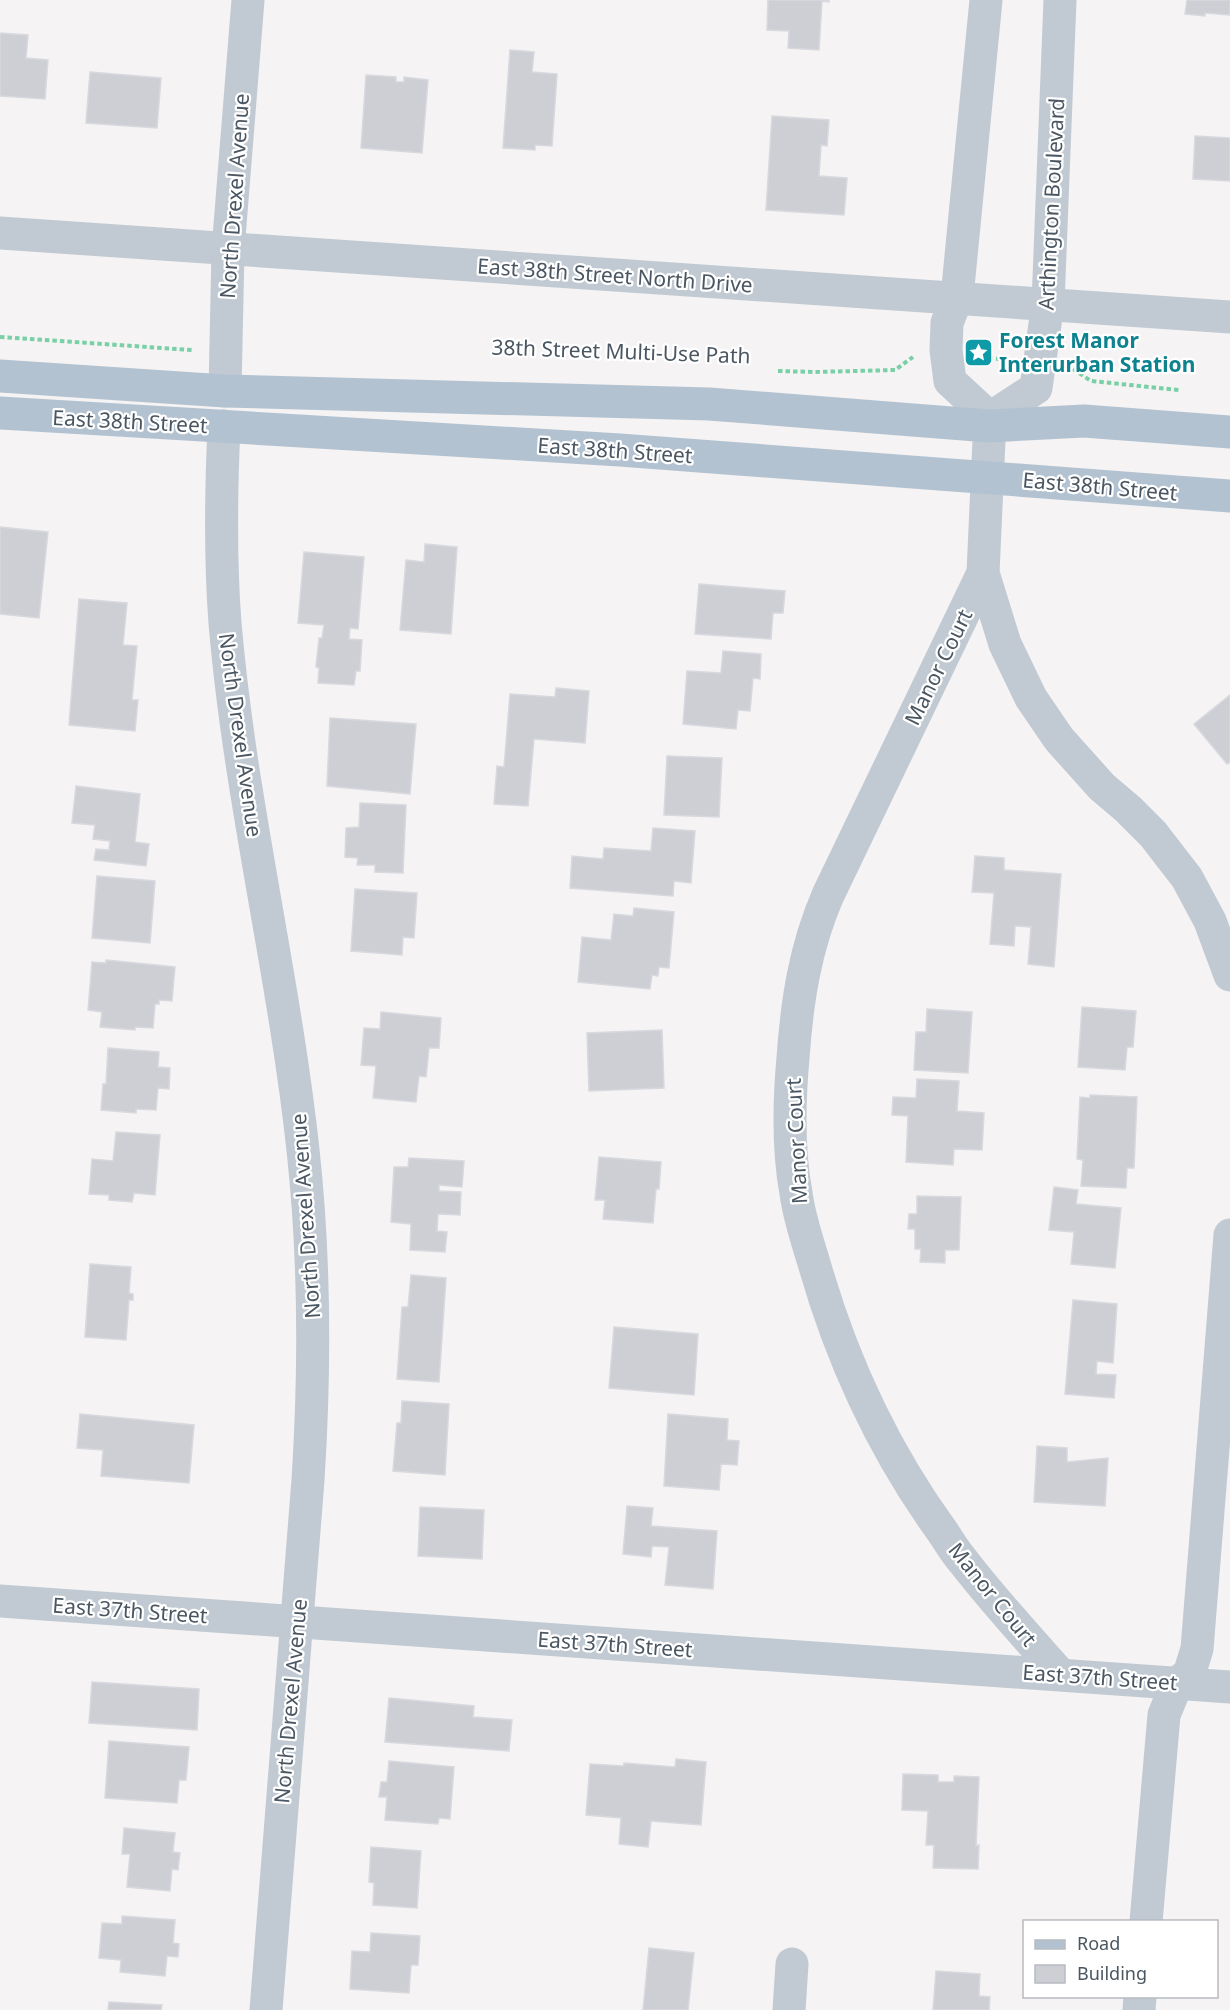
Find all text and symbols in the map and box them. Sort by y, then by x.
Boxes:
street label: North Drexel Avenue [213,93,255,299]
street label: Arthington Boulevard [1031,97,1071,311]
street label: East 38th Street North Drive [476,251,754,299]
place label: Forest Manor Interurban Station [999,326,1195,378]
street label: 38th Street Multi-Use Path [491,332,751,370]
place icon: Forest Manor Interurban Station [962,336,994,368]
street label: East 38th Street [52,403,209,439]
street label: East 38th Street [537,431,694,469]
street label: East 38th Street [1021,465,1179,507]
street label: Manor Court [898,604,978,730]
street label: North Drexel Avenue [213,631,269,839]
street label: Manor Court [779,1077,813,1205]
street label: North Drexel Avenue [284,1113,326,1319]
street label: Manor Court [943,1536,1044,1652]
street label: East 37th Street [52,1591,209,1629]
street label: North Drexel Avenue [267,1597,313,1805]
street label: East 37th Street [537,1625,694,1663]
street label: East 37th Street [1022,1658,1179,1696]
legend [1023,1920,1218,1998]
text: Road [1077,1931,1120,1955]
text: Building [1077,1961,1147,1985]

